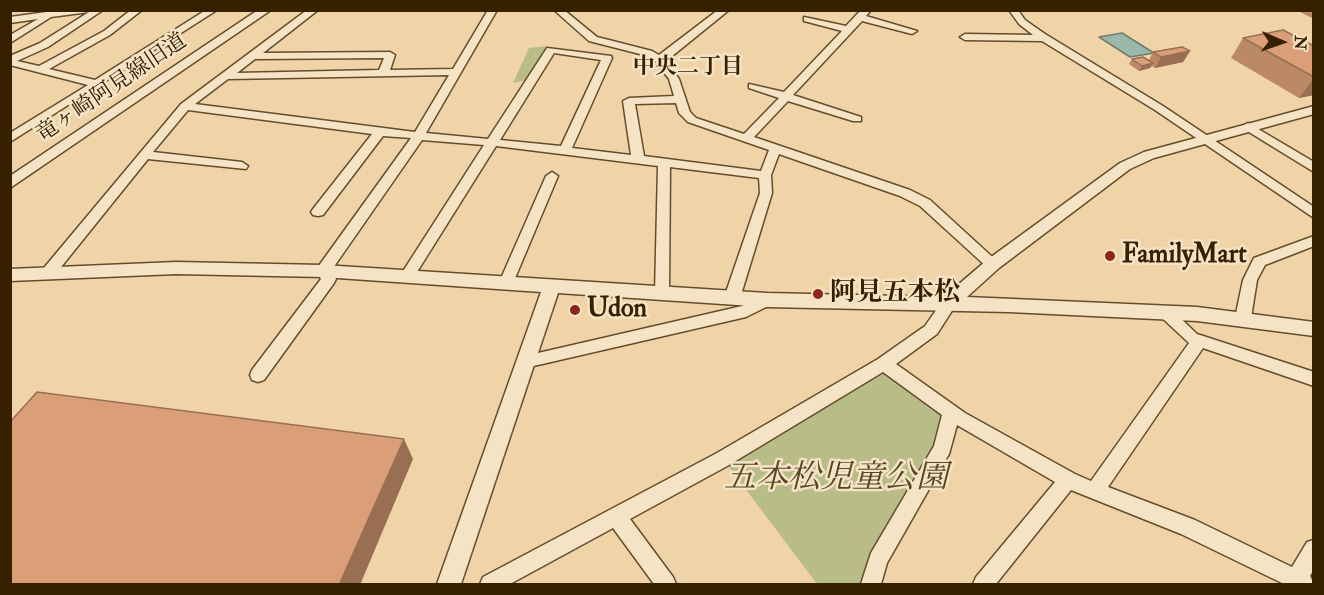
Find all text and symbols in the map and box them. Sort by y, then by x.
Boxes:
north arrow [1252,12,1312,72]
street label: 竜ヶ崎阿見線旧道 [32,29,192,149]
text: N [1290,35,1310,50]
district label: 中央二丁目 [633,55,743,81]
place label: FamilyMart [1122,240,1247,272]
marker: FamilyMart [1103,249,1117,263]
place label: 阿見五本松 [830,278,960,310]
marker: 阿見五本松 [811,287,825,301]
place label: Udon [587,294,647,326]
marker: Udon [568,303,582,317]
park label: 五本松児童公園 [724,461,948,499]

